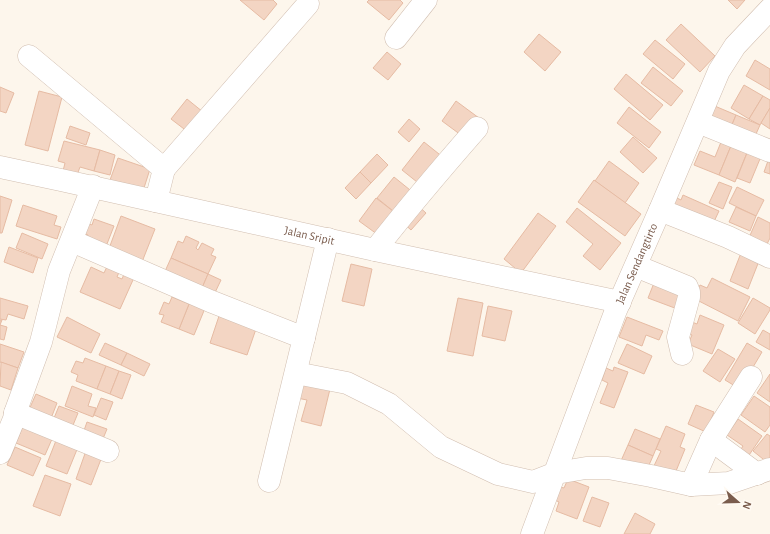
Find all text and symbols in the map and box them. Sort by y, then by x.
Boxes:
street label: Jalan Sendangtirto [613,221,659,306]
street label: Jalan Sripit [283,224,336,247]
north arrow [718,482,758,522]
text: N [740,500,753,511]

